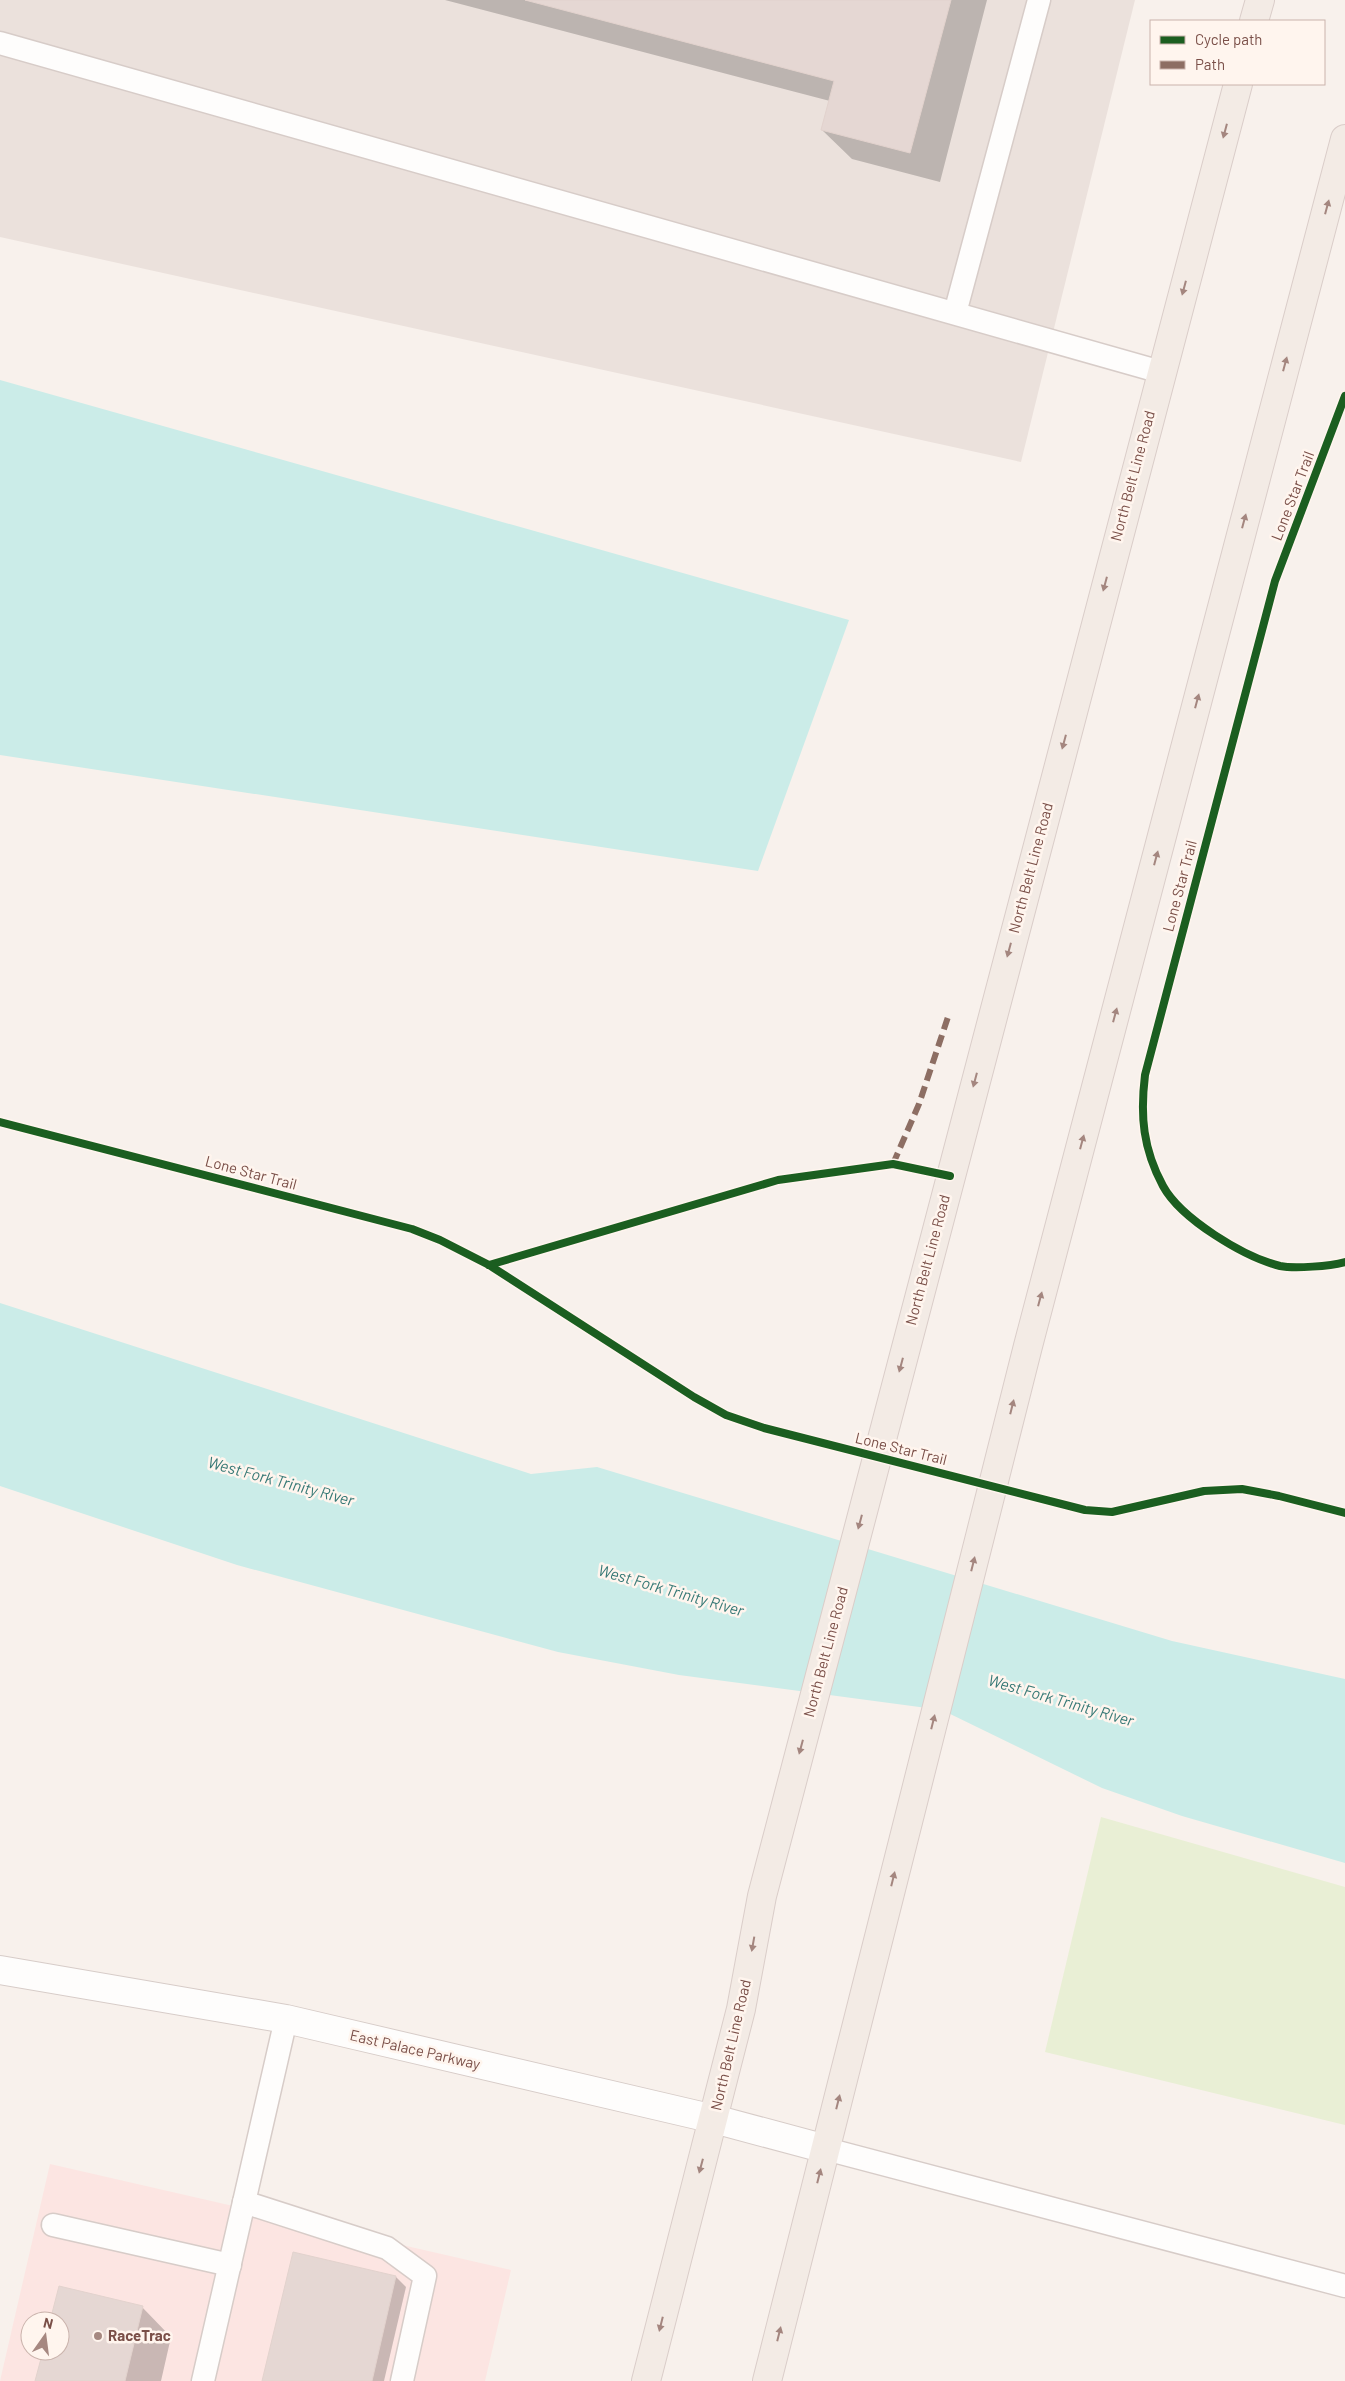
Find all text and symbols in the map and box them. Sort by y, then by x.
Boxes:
legend [1150,20,1325,85]
text: Cycle path [1195,30,1262,48]
text: Path [1195,55,1225,73]
one-way arrow [1221,123,1229,138]
one-way arrow [1323,200,1331,215]
one-way arrow [1179,280,1187,295]
one-way arrow [1282,357,1290,372]
street label: North Belt Line Road [1106,409,1158,543]
street label: Lone Star Trail [1267,448,1317,543]
one-way arrow [1240,514,1248,529]
one-way arrow [1101,577,1109,592]
one-way arrow [1193,693,1201,708]
one-way arrow [1060,734,1068,749]
street label: North Belt Line Road [1004,801,1056,935]
street label: Lone Star Trail [1158,838,1200,934]
one-way arrow [1152,851,1160,866]
one-way arrow [1005,942,1013,957]
one-way arrow [1111,1008,1119,1023]
one-way arrow [971,1073,979,1088]
one-way arrow [1078,1134,1086,1149]
street label: Lone Star Trail [203,1151,299,1193]
street label: North Belt Line Road [901,1193,953,1327]
one-way arrow [1036,1291,1044,1306]
one-way arrow [897,1357,905,1372]
one-way arrow [1008,1399,1016,1414]
street label: Lone Star Trail [853,1428,949,1468]
water label: West Fork Trinity River [206,1452,358,1510]
one-way arrow [855,1514,863,1529]
one-way arrow [969,1557,977,1572]
water label: West Fork Trinity River [596,1560,747,1620]
street label: North Belt Line Road [799,1585,851,1719]
water label: West Fork Trinity River [986,1670,1137,1730]
one-way arrow [929,1714,937,1729]
one-way arrow [797,1739,805,1754]
one-way arrow [889,1872,897,1887]
one-way arrow [749,1937,757,1953]
street label: North Belt Line Road [706,1977,754,2112]
street label: East Palace Parkway [348,2025,482,2073]
one-way arrow [834,2094,842,2109]
one-way arrow [697,2159,705,2174]
one-way arrow [815,2169,823,2184]
north arrow [20,2311,70,2361]
text: N [42,2314,55,2332]
one-way arrow [657,2316,665,2331]
place label: RaceTrac [108,2326,171,2344]
one-way arrow [775,2326,783,2341]
marker: RaceTrac [92,2330,104,2342]

